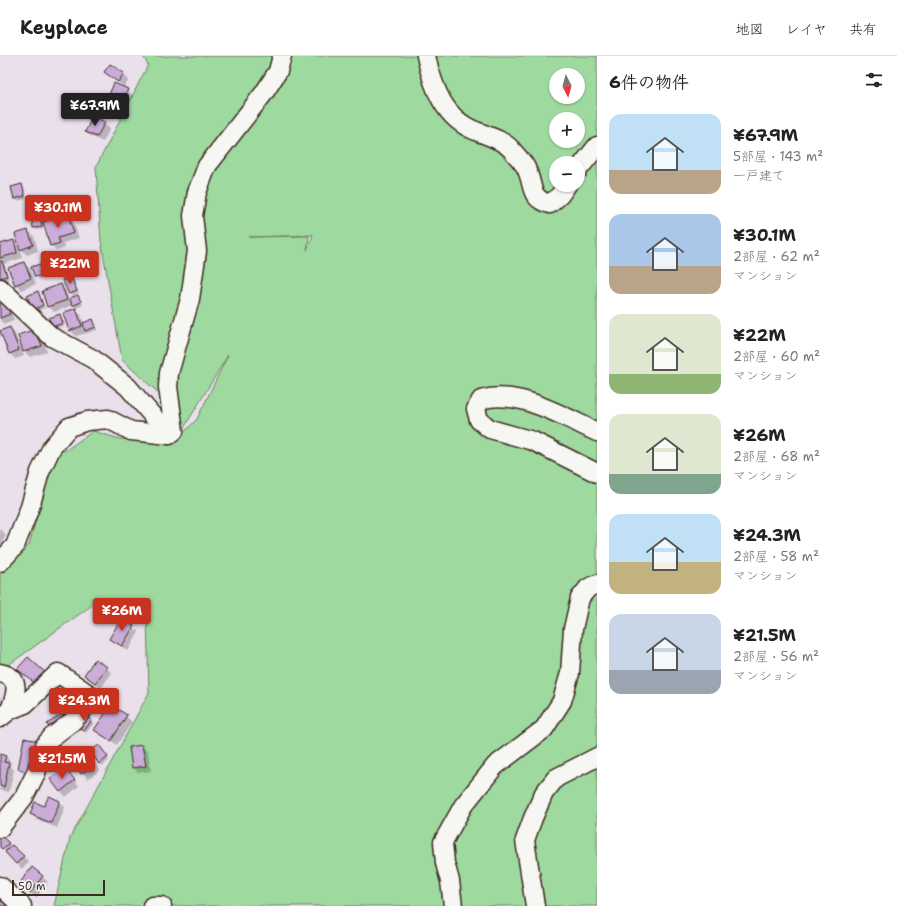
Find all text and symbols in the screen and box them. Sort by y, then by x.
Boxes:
text: Keyplace [20,15,108,40]
text: 地図 [736,20,764,38]
text: レイヤ [786,20,827,38]
text: 共有 [849,20,877,38]
north arrow [549,68,585,104]
map controls [549,68,585,192]
icon: filters [863,69,885,91]
text: 6件の物件 [609,71,689,93]
pin: ¥67.9M [62,93,128,127]
text: ¥67.9M [70,97,120,114]
button: + [549,112,585,148]
text: ¥67.9M [733,124,798,146]
icon: home [641,130,689,178]
text: 5部屋 · 143 m² [733,148,823,165]
button: − [549,156,585,192]
text: 一戸建て [733,167,785,184]
pin: ¥30.1M [25,195,91,229]
text: ¥30.1M [34,199,82,216]
text: ¥30.1M [733,224,796,246]
icon: home [641,230,689,278]
text: 2部屋 · 62 m² [733,248,820,265]
pin: ¥22M [46,251,94,285]
text: ¥22M [50,255,90,272]
text: マンション [733,267,797,284]
text: ¥22M [733,324,786,346]
icon: home [641,330,689,378]
text: 2部屋 · 60 m² [733,348,820,365]
text: マンション [733,367,797,384]
text: ¥26M [733,424,786,446]
icon: home [641,430,689,478]
text: 2部屋 · 68 m² [733,448,820,465]
text: マンション [733,467,797,484]
text: ¥24.3M [733,524,801,546]
icon: home [641,530,689,578]
text: 2部屋 · 58 m² [733,548,819,565]
text: マンション [733,567,797,584]
pin: ¥26M [98,598,146,632]
text: ¥26M [102,602,142,619]
text: ¥21.5M [733,624,796,646]
icon: home [641,630,689,678]
text: 2部屋 · 56 m² [733,648,819,665]
text: マンション [733,667,797,684]
pin: ¥24.3M [51,688,117,722]
text: ¥24.3M [58,692,110,709]
pin: ¥21.5M [29,746,95,780]
text: ¥21.5M [38,750,86,767]
scale bar [12,878,105,897]
text: 50 m [18,879,46,894]

